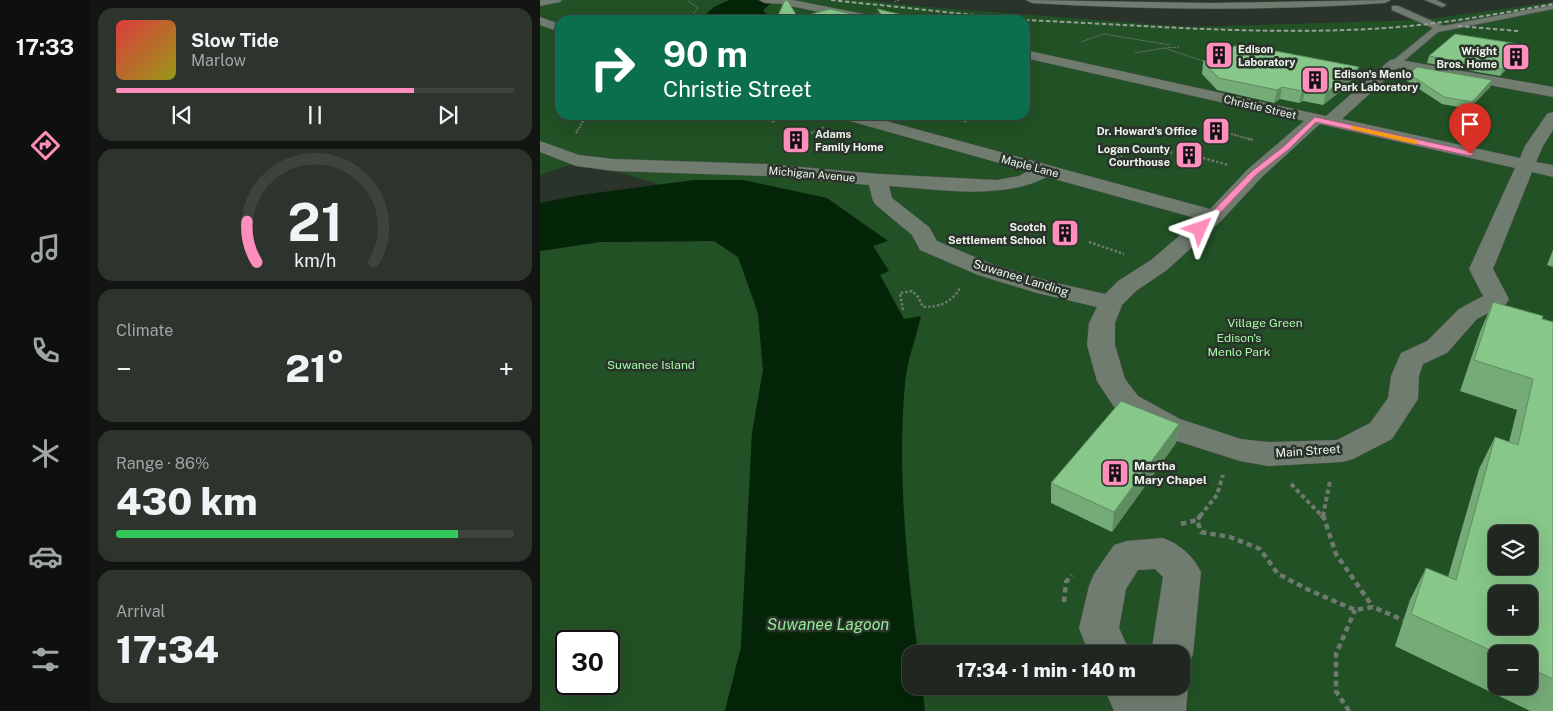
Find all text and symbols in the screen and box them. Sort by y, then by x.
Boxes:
text: Slow Tide [191,29,279,51]
text: 17:33 [16,34,74,60]
text: 90 m [663,34,748,75]
icon: right [580,35,645,100]
building icon: Edison Laboratory [1204,40,1234,70]
building icon: Wright Bros. Home [1501,42,1531,72]
place label: Edison Laboratory [1238,43,1296,68]
place label: Wright Bros. Home [1437,45,1497,70]
text: Marlow [191,51,246,70]
building icon: Edison's Menlo Park Laboratory [1300,65,1330,95]
place label: Edison's Menlo Park Laboratory [1334,68,1419,93]
text: Christie Street [663,76,812,102]
street label: Christie Street [1222,93,1298,121]
icon: previous [168,101,196,129]
icon: pause [301,101,329,129]
icon: next [434,101,462,129]
pin [1449,103,1491,154]
icon: arrive [1456,110,1484,138]
building icon: Dr. Howard’s Office [1201,116,1231,146]
building icon: Adams Family Home [781,125,811,155]
place label: Dr. Howard’s Office [1097,125,1197,137]
icon: directions [28,128,63,163]
place label: Adams Family Home [815,128,883,153]
building icon: Logan County Courthouse [1174,140,1204,170]
place label: Logan County Courthouse [1098,143,1171,168]
street label: Maple Lane [1000,153,1060,179]
street label: Michigan Avenue [768,164,856,184]
text: 21 [287,192,343,253]
position arrow [1173,202,1225,254]
building icon: Scotch Settlement School [1050,218,1080,248]
place label: Scotch Settlement School [948,221,1046,246]
icon: music [28,231,63,266]
text: km/h [294,250,336,271]
street label: Suwanee Landing [972,257,1070,299]
park label: Village Green [1227,316,1303,330]
text: Climate [116,321,173,340]
park label: Edison's Menlo Park [1208,331,1271,359]
icon: phone [28,333,63,368]
text: 21° [285,346,345,391]
text: − [116,352,132,385]
text: + [498,352,514,385]
park label: Suwanee Island [607,358,695,372]
icon: climate [28,436,63,471]
street label: Main Street [1275,442,1341,460]
text: Range · 86% [116,454,209,473]
building icon: Martha Mary Chapel [1100,458,1130,488]
place label: Martha Mary Chapel [1134,459,1207,487]
text: 430 km [116,479,257,524]
map controls [1488,525,1538,695]
button: layers [1488,525,1538,575]
icon: car [28,539,63,574]
button: + [1488,585,1538,635]
text: Arrival [116,602,165,621]
water label: Suwanee Lagoon [767,615,889,634]
text: 17:34 [116,627,219,672]
speed limit sign: 30 [555,630,620,695]
icon: filters [28,642,63,677]
button: − [1488,645,1538,695]
text: 17:34 · 1 min · 140 m [956,659,1136,681]

